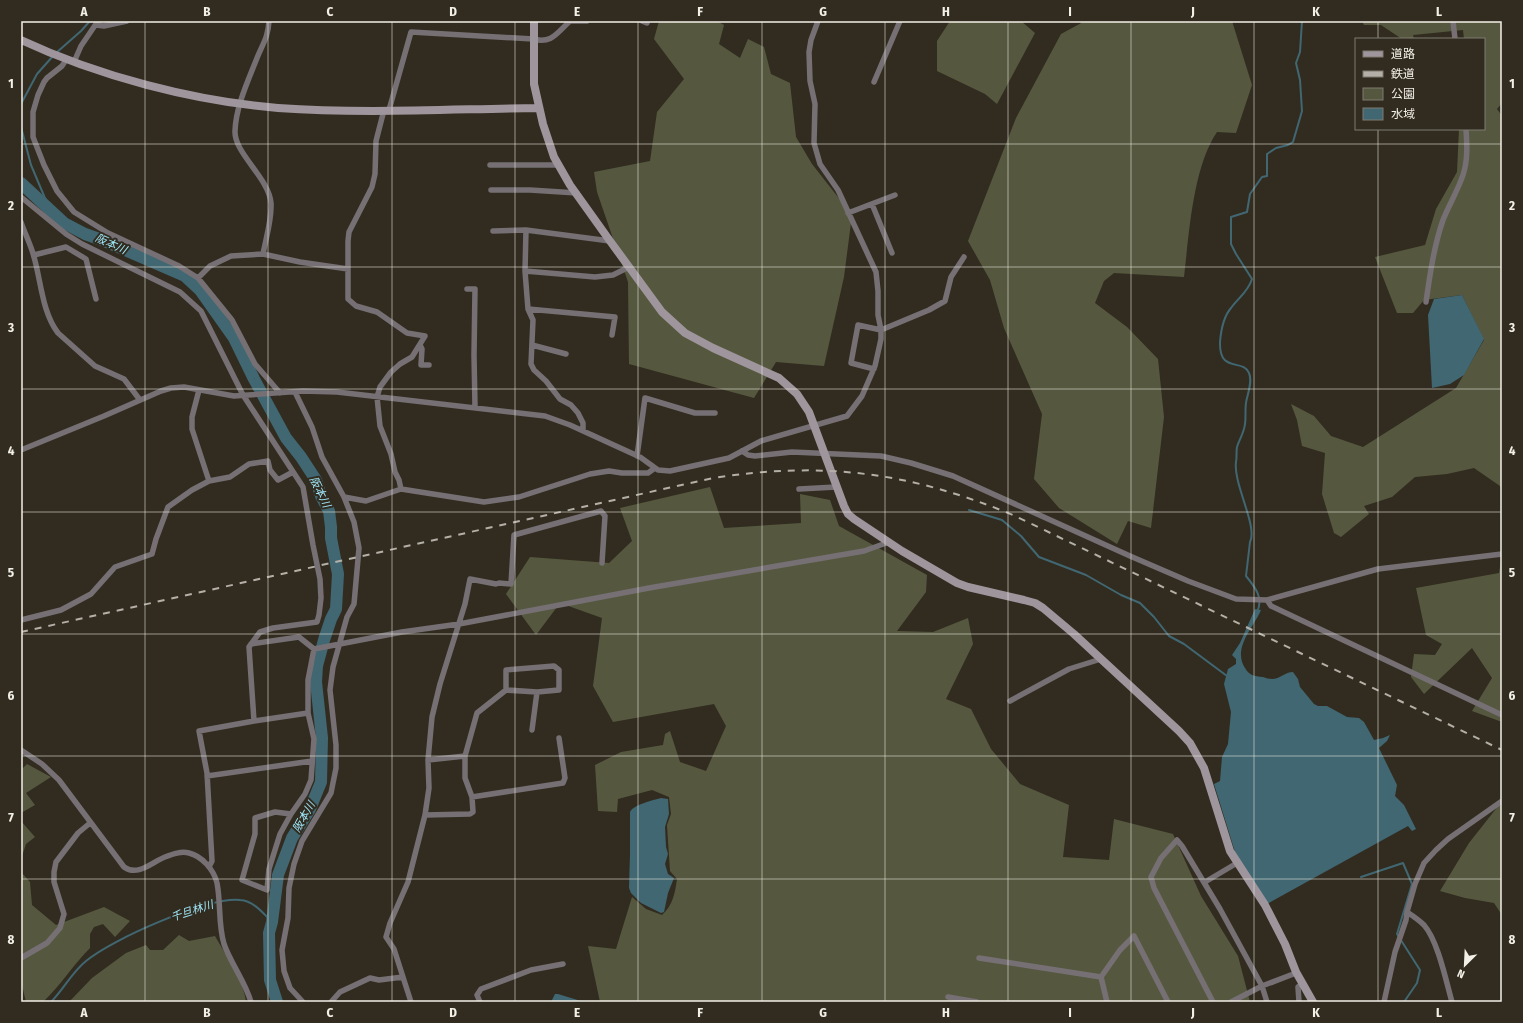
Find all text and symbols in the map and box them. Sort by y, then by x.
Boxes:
text: A [79,4,88,19]
text: B [203,4,211,19]
text: C [327,4,334,19]
text: D [449,4,457,19]
text: E [574,4,580,19]
text: F [697,4,703,19]
text: G [819,4,827,19]
text: H [942,4,950,19]
text: I [1068,4,1072,19]
text: J [1190,4,1195,19]
text: K [1312,4,1320,19]
text: L [1436,4,1442,19]
legend [1355,38,1485,130]
text: 道路 [1391,47,1415,61]
text: 鉄道 [1391,67,1415,81]
text: 1 [8,76,14,91]
text: 1 [1509,76,1515,91]
text: 公園 [1391,87,1415,101]
text: 水域 [1391,107,1415,121]
text: 2 [7,198,14,213]
text: 2 [1508,198,1515,213]
water label: 阪本川 [93,231,130,257]
text: 3 [7,320,14,335]
text: 3 [1508,320,1515,335]
text: 4 [8,443,15,458]
text: 4 [1509,443,1516,458]
water label: 阪本川 [307,474,334,511]
text: 5 [8,565,14,580]
text: 5 [1509,565,1515,580]
text: 6 [8,688,15,703]
text: 6 [1509,688,1516,703]
water label: 阪本川 [290,799,318,835]
text: 7 [8,810,14,825]
text: 7 [1509,810,1515,825]
water label: 千旦林川 [169,898,216,924]
text: 8 [8,932,15,947]
text: 8 [1509,932,1516,947]
north arrow [1445,945,1485,985]
text: N [1455,966,1467,981]
text: A [79,1005,88,1020]
text: B [203,1005,211,1020]
text: C [327,1005,334,1020]
text: D [449,1005,457,1020]
text: E [574,1005,580,1020]
text: F [697,1005,703,1020]
text: G [819,1005,827,1020]
text: H [942,1005,950,1020]
text: I [1068,1005,1072,1020]
text: J [1190,1005,1195,1020]
text: K [1312,1005,1320,1020]
text: L [1436,1005,1442,1020]

